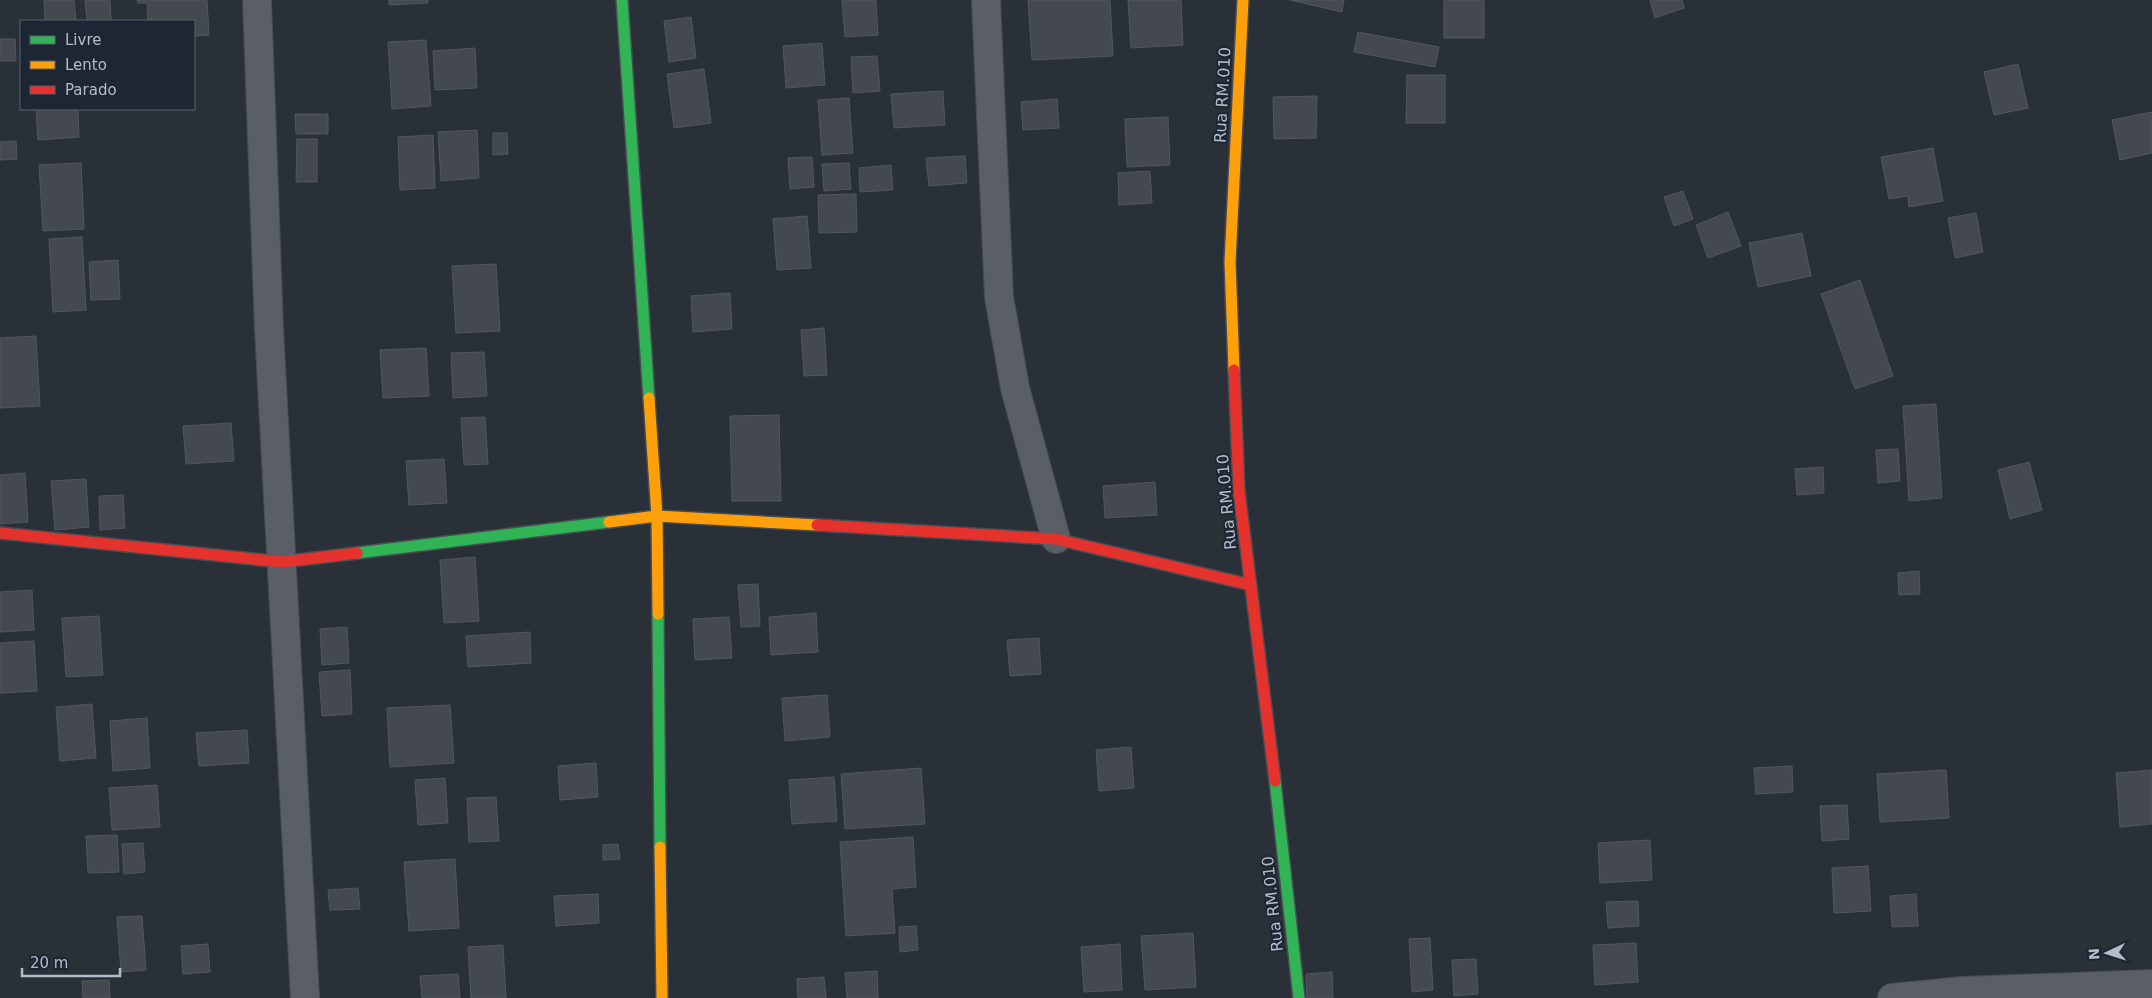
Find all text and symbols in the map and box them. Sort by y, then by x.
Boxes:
legend [20,20,195,110]
text: Livre [65,31,101,49]
street label: Rua RM.010 [1211,47,1234,143]
text: Lento [65,56,107,74]
text: Parado [65,81,117,99]
street label: Rua RM.010 [1213,453,1240,551]
street label: Rua RM.010 [1258,855,1287,953]
north arrow [2082,928,2132,978]
scale bar [22,946,120,978]
text: N [2086,948,2102,960]
text: 20 m [30,954,68,972]

